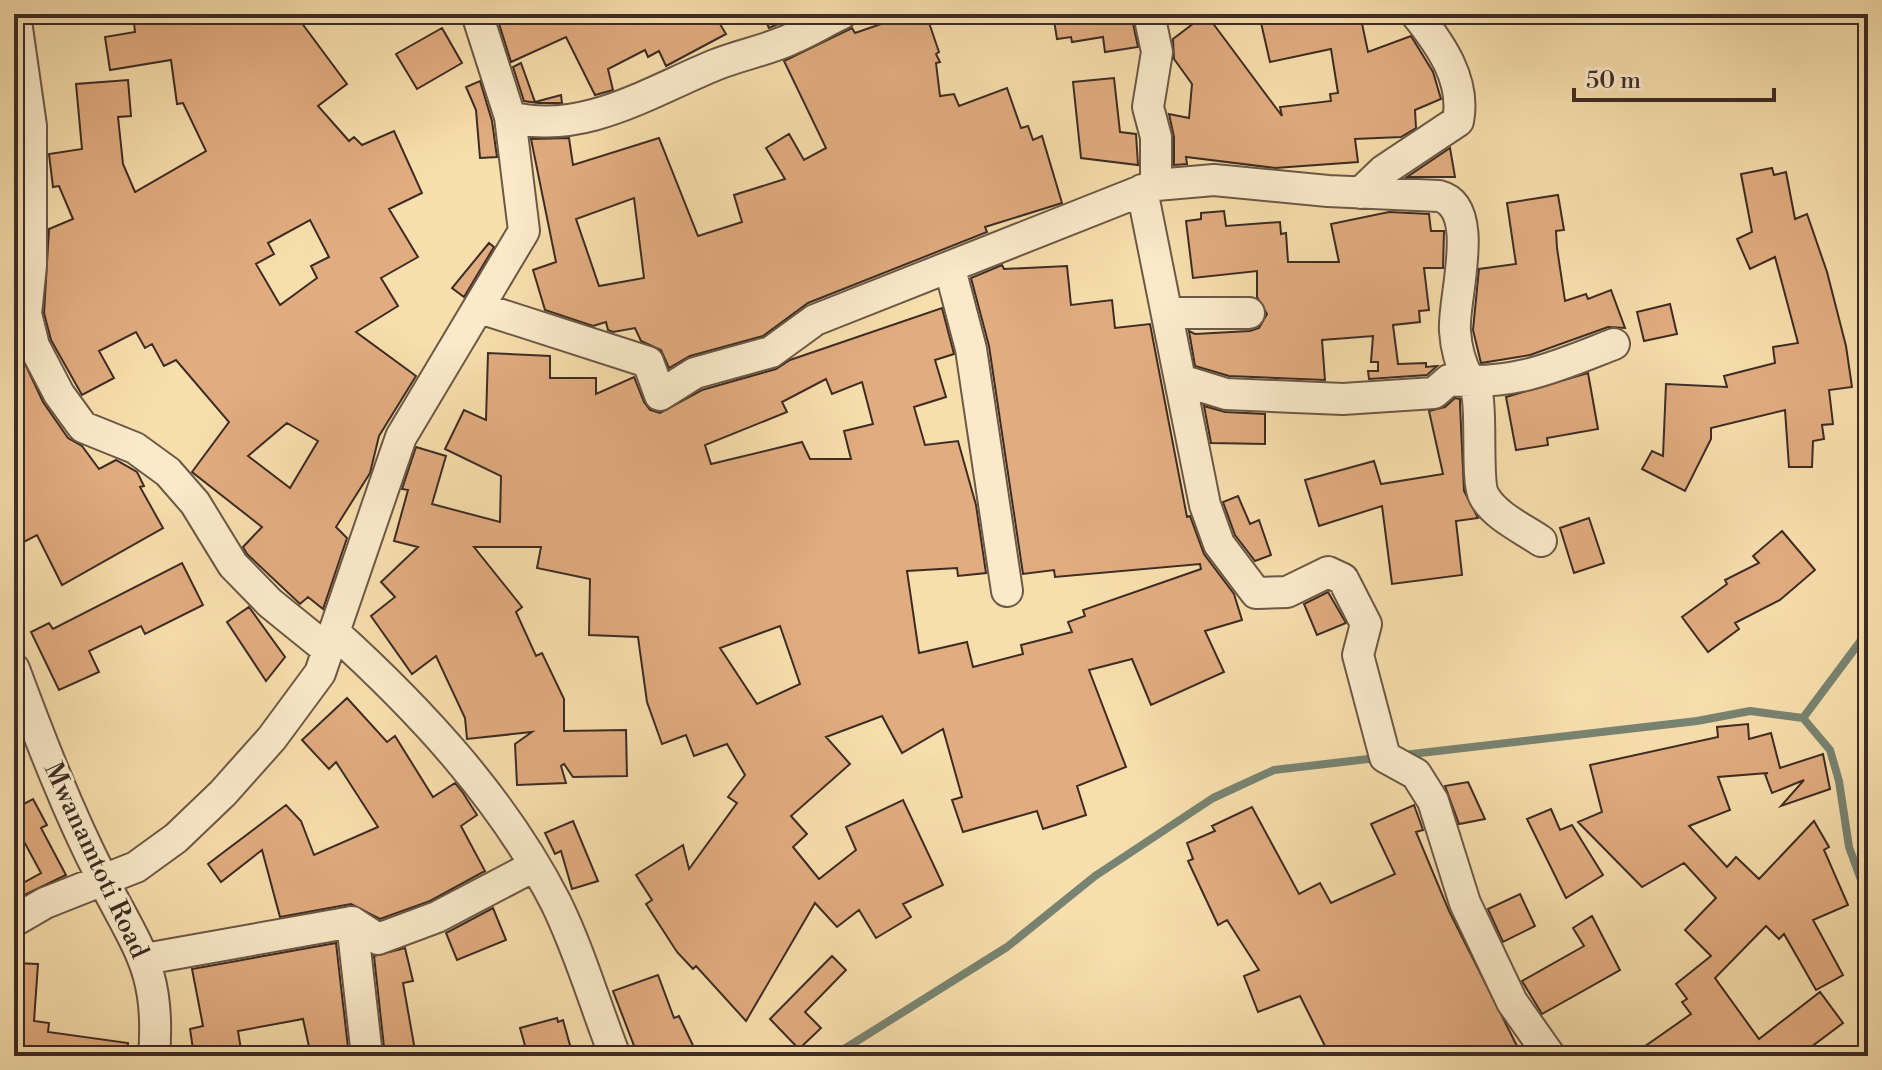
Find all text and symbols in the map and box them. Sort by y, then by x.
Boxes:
scale bar [1574,52,1774,102]
text: 50 m [1586,66,1641,96]
street label: Mwanamtoti Road [37,757,156,964]

